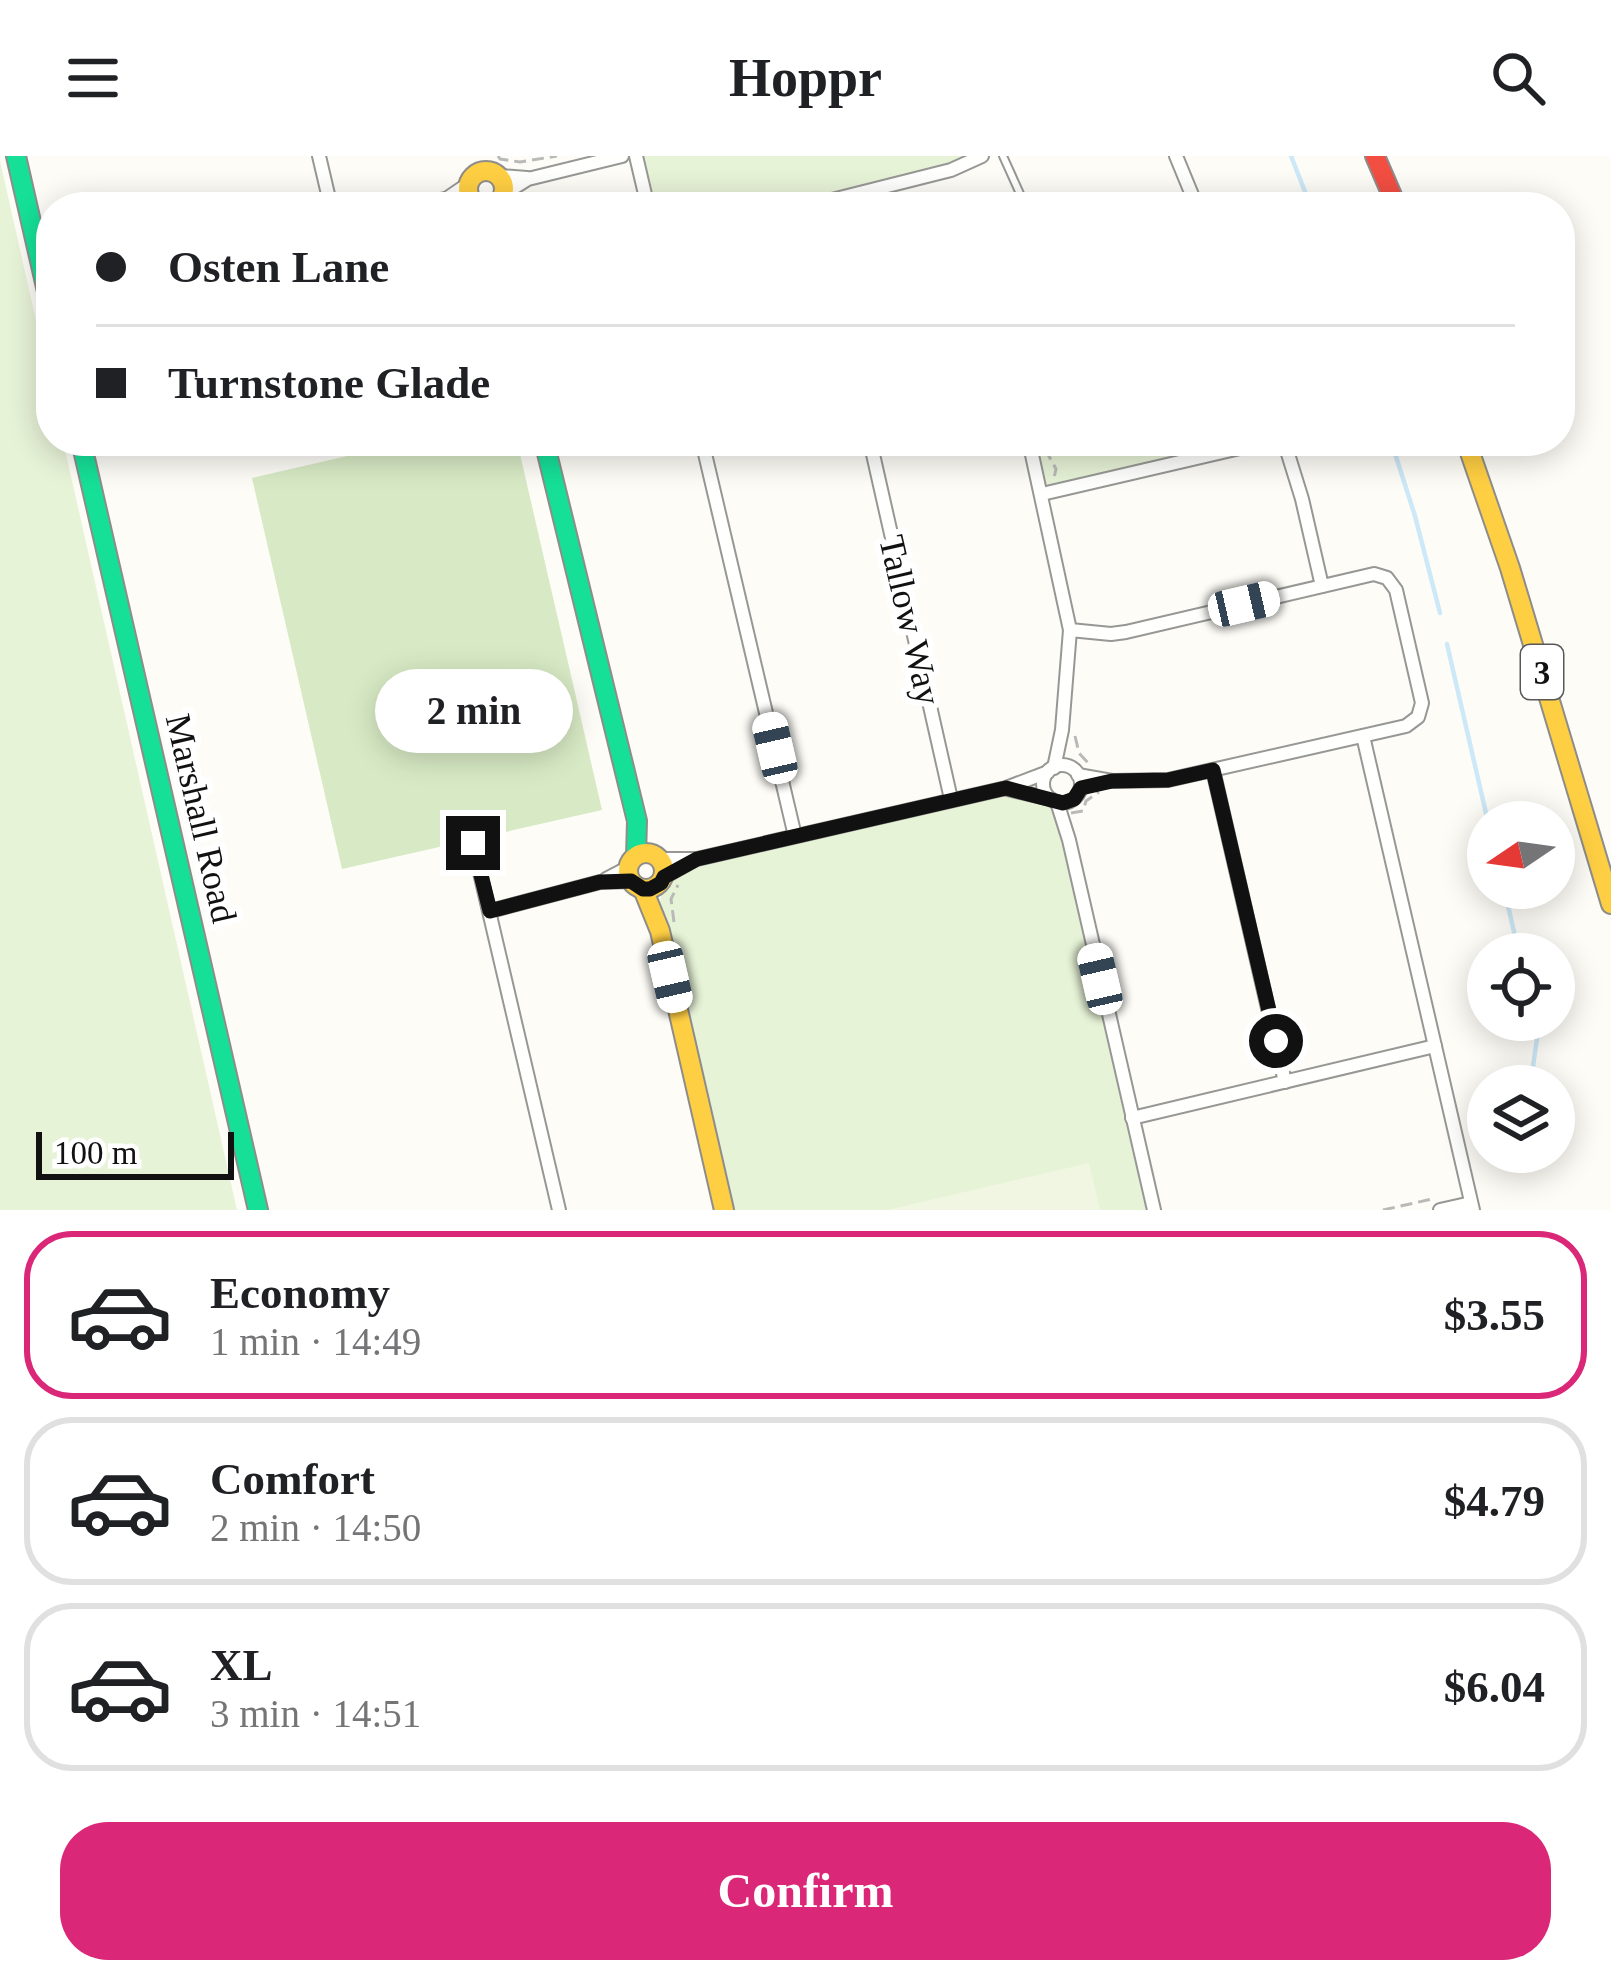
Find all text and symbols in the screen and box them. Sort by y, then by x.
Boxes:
icon: menu [60,45,126,111]
icon: search [1485,45,1551,111]
text: Hoppr [729,48,882,108]
text: Osten Lane [168,242,389,292]
text: Turnstone Glade [168,358,490,408]
street label: Tallow Way [871,531,949,709]
car [1205,578,1283,630]
road number: 3 [1521,645,1563,699]
callout: 2 min [374,669,572,753]
text: 2 min [427,689,521,732]
car [749,709,801,787]
street label: Marshall Road [158,710,244,926]
north arrow [1467,801,1575,909]
map controls [1467,801,1575,1173]
route end [446,816,500,870]
button: locate [1467,933,1575,1041]
car [644,938,696,1016]
car [1074,940,1126,1018]
route start [1249,1014,1303,1068]
button: layers [1467,1065,1575,1173]
scale bar [36,1126,234,1179]
text: 100 m [54,1135,137,1171]
icon: car [66,1261,174,1369]
text: Economy [210,1268,390,1318]
text: $3.55 [1444,1290,1545,1340]
text: 1 min · 14:49 [210,1320,421,1363]
icon: car [66,1447,174,1555]
text: Comfort [210,1454,375,1504]
text: $4.79 [1444,1476,1545,1526]
text: 2 min · 14:50 [210,1506,421,1549]
icon: car [66,1633,174,1741]
text: XL [210,1640,273,1690]
text: $6.04 [1444,1662,1545,1712]
text: 3 min · 14:51 [210,1692,421,1735]
button: Confirm [60,1822,1551,1960]

